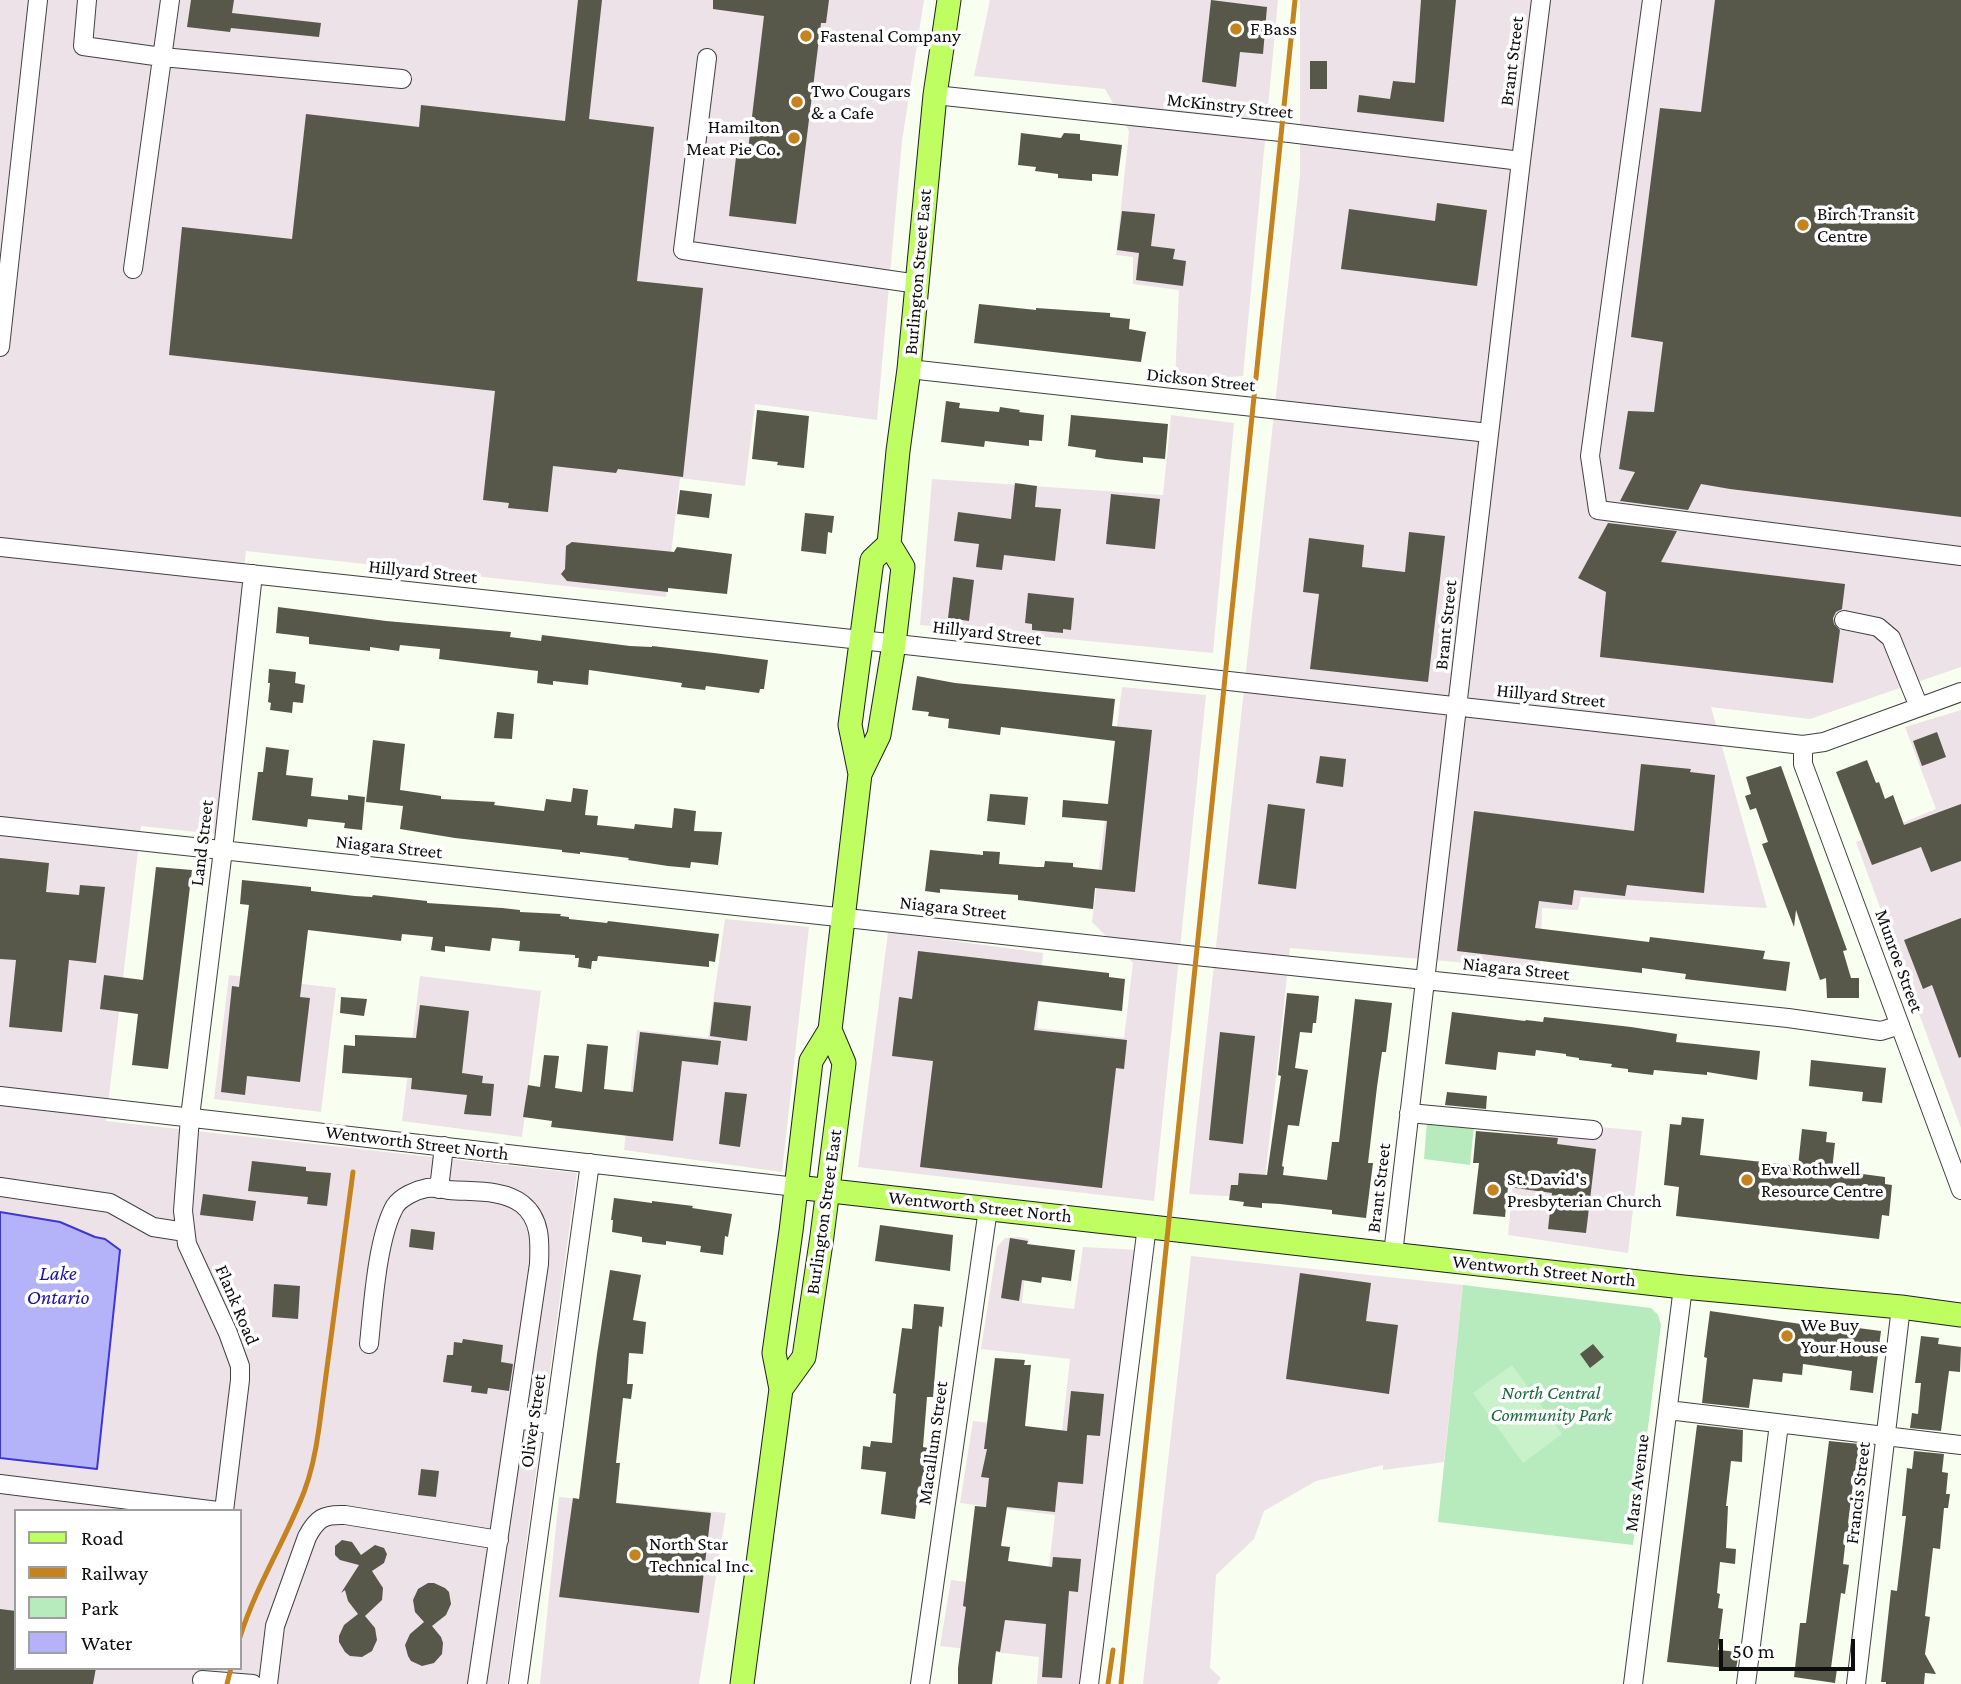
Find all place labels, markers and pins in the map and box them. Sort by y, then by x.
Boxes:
place label: F Bass [1250,18,1297,40]
marker: F Bass [1228,21,1244,37]
place label: Fastenal Company [820,25,961,47]
marker: Fastenal Company [798,28,814,44]
place label: Two Cougars & a Cafe [811,80,911,124]
marker: Two Cougars & a Cafe [789,94,805,110]
place label: Hamilton Meat Pie Co. [686,116,780,160]
marker: Hamilton Meat Pie Co. [786,130,802,146]
place label: Birch Transit Centre [1817,203,1915,247]
marker: Birch Transit Centre [1795,217,1811,233]
place label: Eva Rothwell Resource Centre [1761,1158,1883,1202]
place label: St. David's Presbyterian Church [1507,1168,1662,1212]
marker: Eva Rothwell Resource Centre [1739,1172,1755,1188]
marker: St. David's Presbyterian Church [1485,1182,1501,1198]
place label: We Buy Your House [1801,1314,1887,1358]
marker: We Buy Your House [1779,1328,1795,1344]
place label: North Star Technical Inc. [649,1533,754,1577]
marker: North Star Technical Inc. [627,1547,643,1563]

